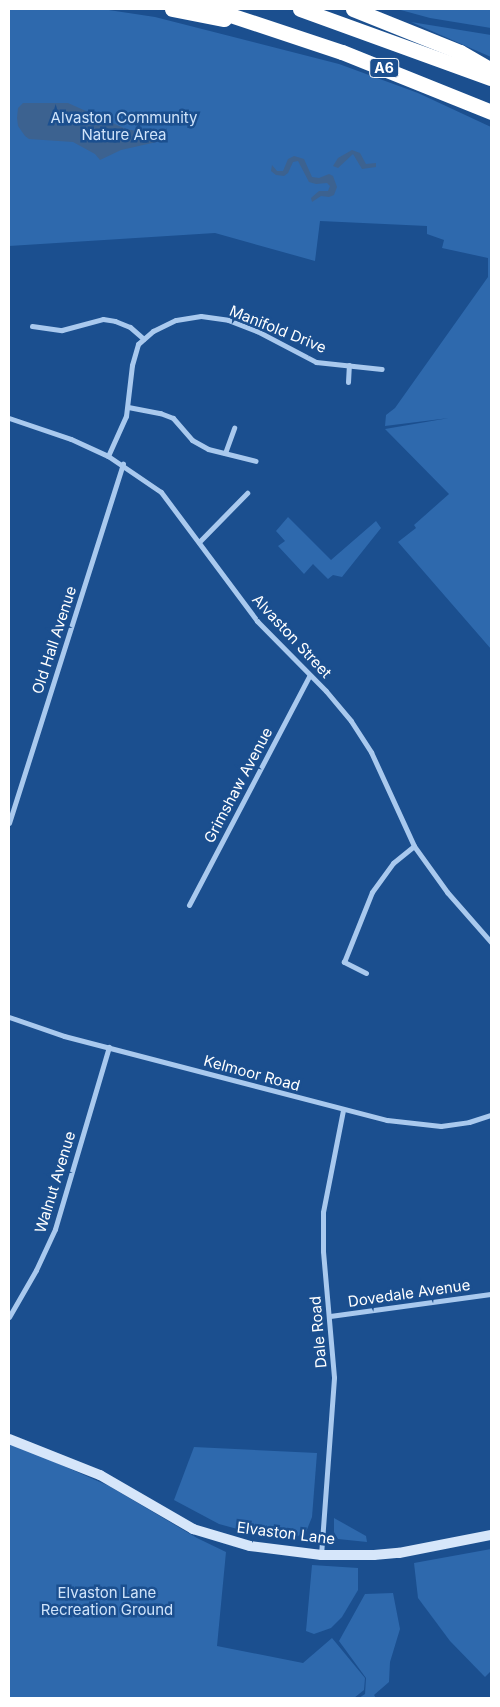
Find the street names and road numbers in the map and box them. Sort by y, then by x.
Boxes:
road number: A6 [369,56,399,80]
street label: Manifold Drive [227,301,329,357]
street label: Old Hall Avenue [28,584,80,696]
street label: Alvaston Street [249,590,335,682]
street label: Grimshaw Avenue [200,724,276,846]
street label: Kelmoor Road [202,1051,302,1095]
street label: Walnut Avenue [31,1129,79,1235]
street label: Dovedale Avenue [347,1276,471,1310]
street label: Dale Road [306,1295,330,1369]
street label: Elvaston Lane [236,1518,336,1548]

